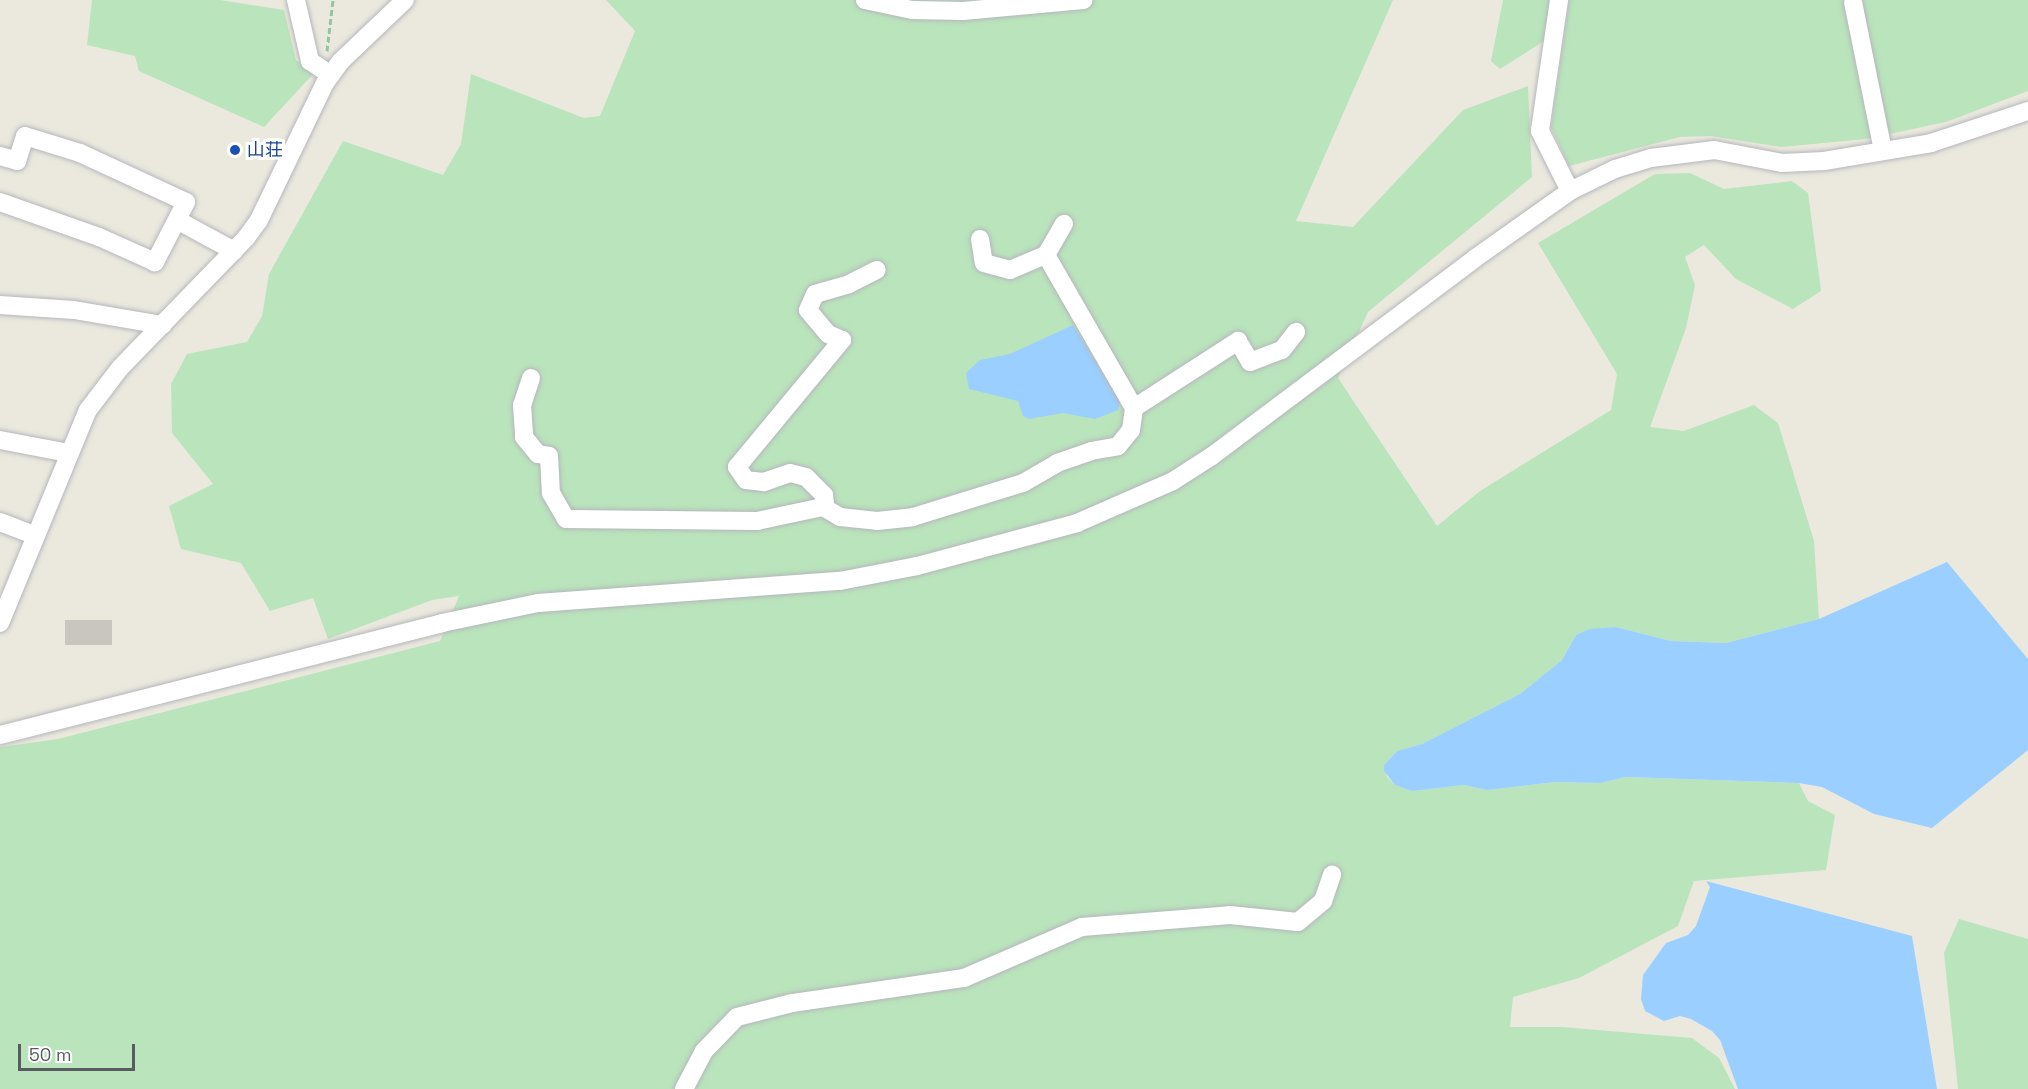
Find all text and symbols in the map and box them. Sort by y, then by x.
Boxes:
place label: 山荘 [247,139,283,161]
marker: 山荘 [228,143,242,157]
scale bar [21,1032,138,1070]
text: 50 m [29,1043,71,1066]

